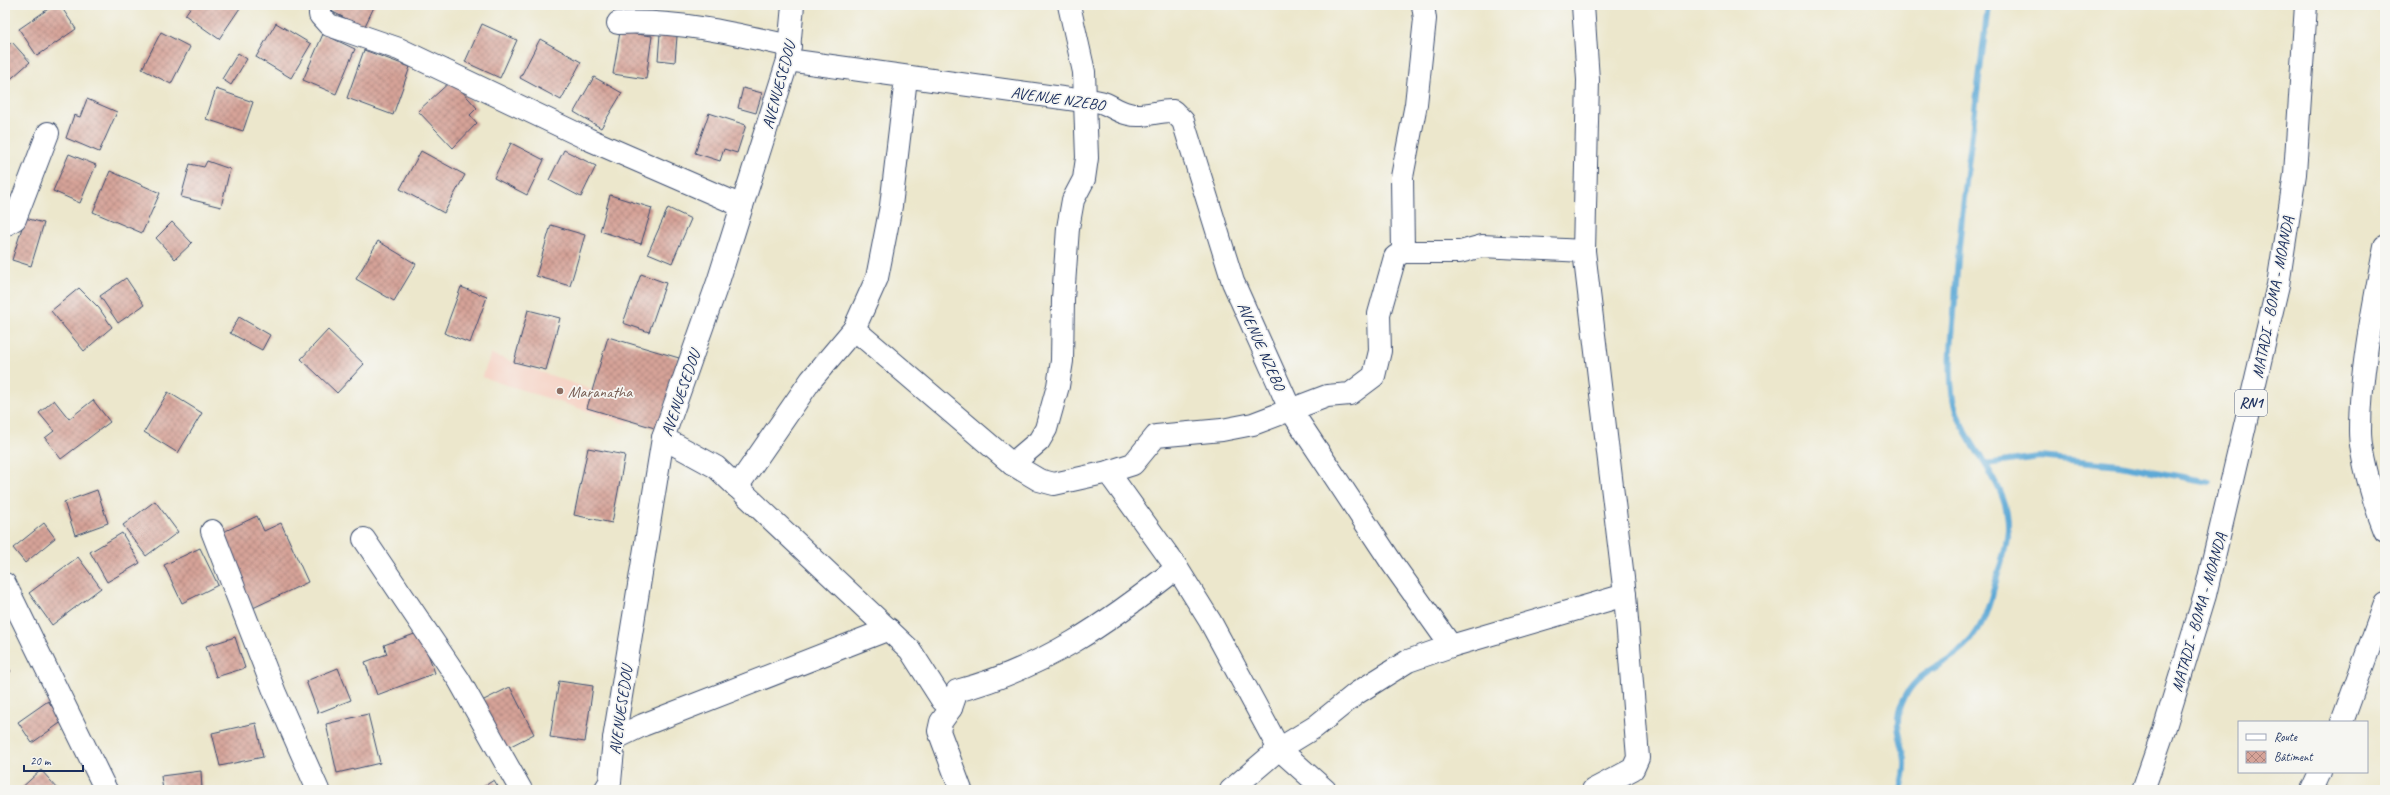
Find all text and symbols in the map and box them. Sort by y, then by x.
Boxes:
street label: AVENUESEDOU [758,36,801,131]
street label: AVENUE NZEBO [1010,83,1108,116]
street label: MATADI - BOMA - MOANDA [2247,214,2299,380]
street label: AVENUE NZEBO [1233,299,1290,395]
street label: AVENUESEDOU [657,345,706,439]
place label: Maranatha [568,382,633,402]
marker: Maranatha [555,386,565,396]
road number: RN1 [2235,390,2267,416]
street label: MATADI - BOMA - MOANDA [2167,530,2231,694]
street label: AVENUESEDOU [605,661,638,756]
legend [2238,721,2368,773]
text: Route [2274,729,2298,745]
scale bar [24,747,83,773]
text: Bâtiment [2274,749,2313,765]
text: 20 m [30,753,52,769]

